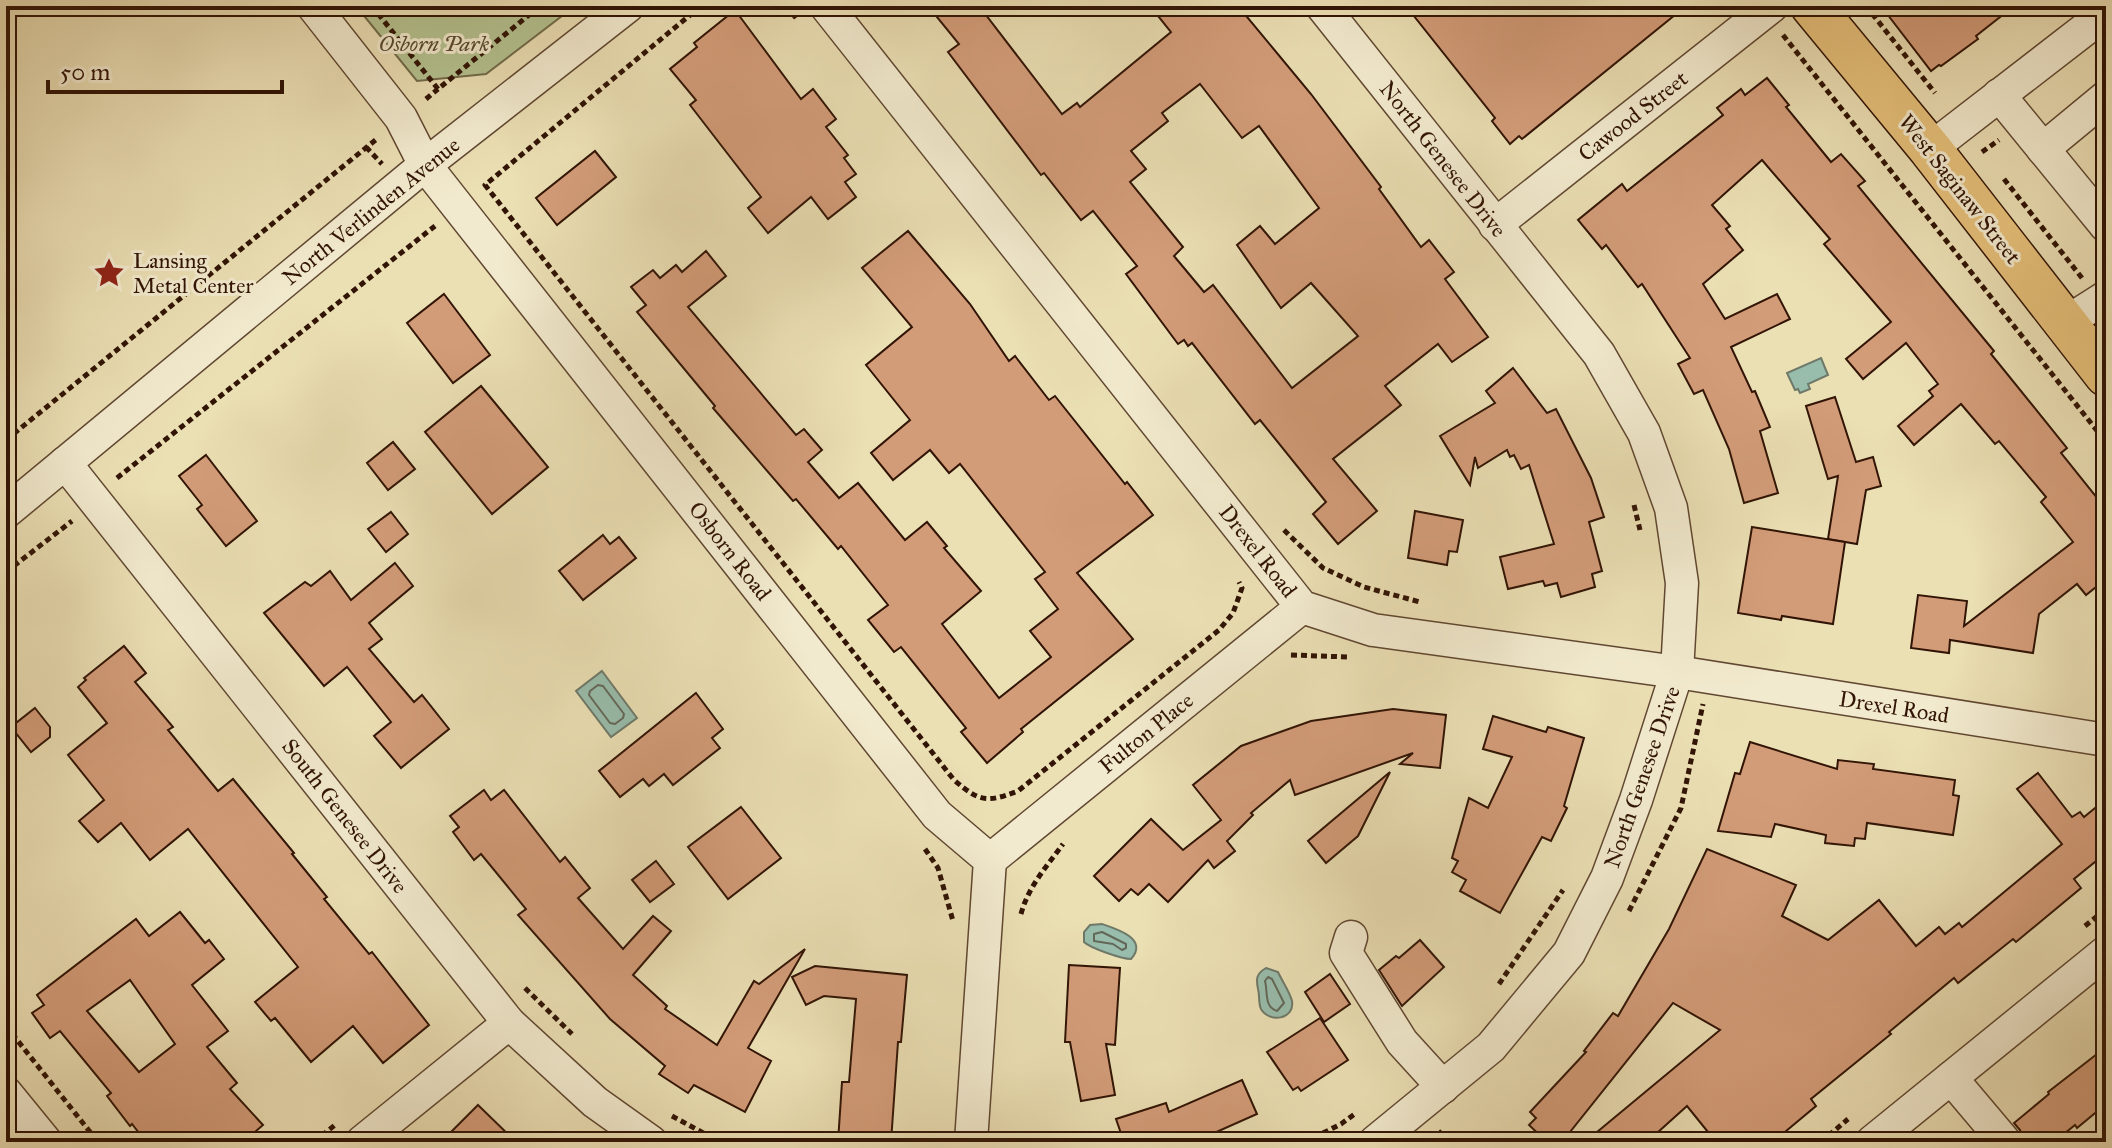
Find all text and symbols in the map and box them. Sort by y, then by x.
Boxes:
park label: Osborn Park [379,30,490,57]
scale bar [48,44,282,94]
text: 50 m [60,57,110,87]
street label: Cawood Street [1573,65,1693,167]
street label: North Genesee Drive [1374,76,1512,242]
street label: West Saginaw Street [1893,109,2027,270]
street label: North Verlinden Avenue [277,131,465,291]
place label: Lansing Metal Center [133,247,254,299]
place icon: Lansing Metal Center [92,256,126,290]
street label: Osborn Road [683,496,777,606]
street label: Drexel Road [1213,499,1303,603]
street label: North Genesee Drive [1598,682,1686,872]
street label: Drexel Road [1837,685,1951,729]
street label: Fulton Place [1093,687,1199,779]
street label: South Genesee Drive [276,733,414,899]

